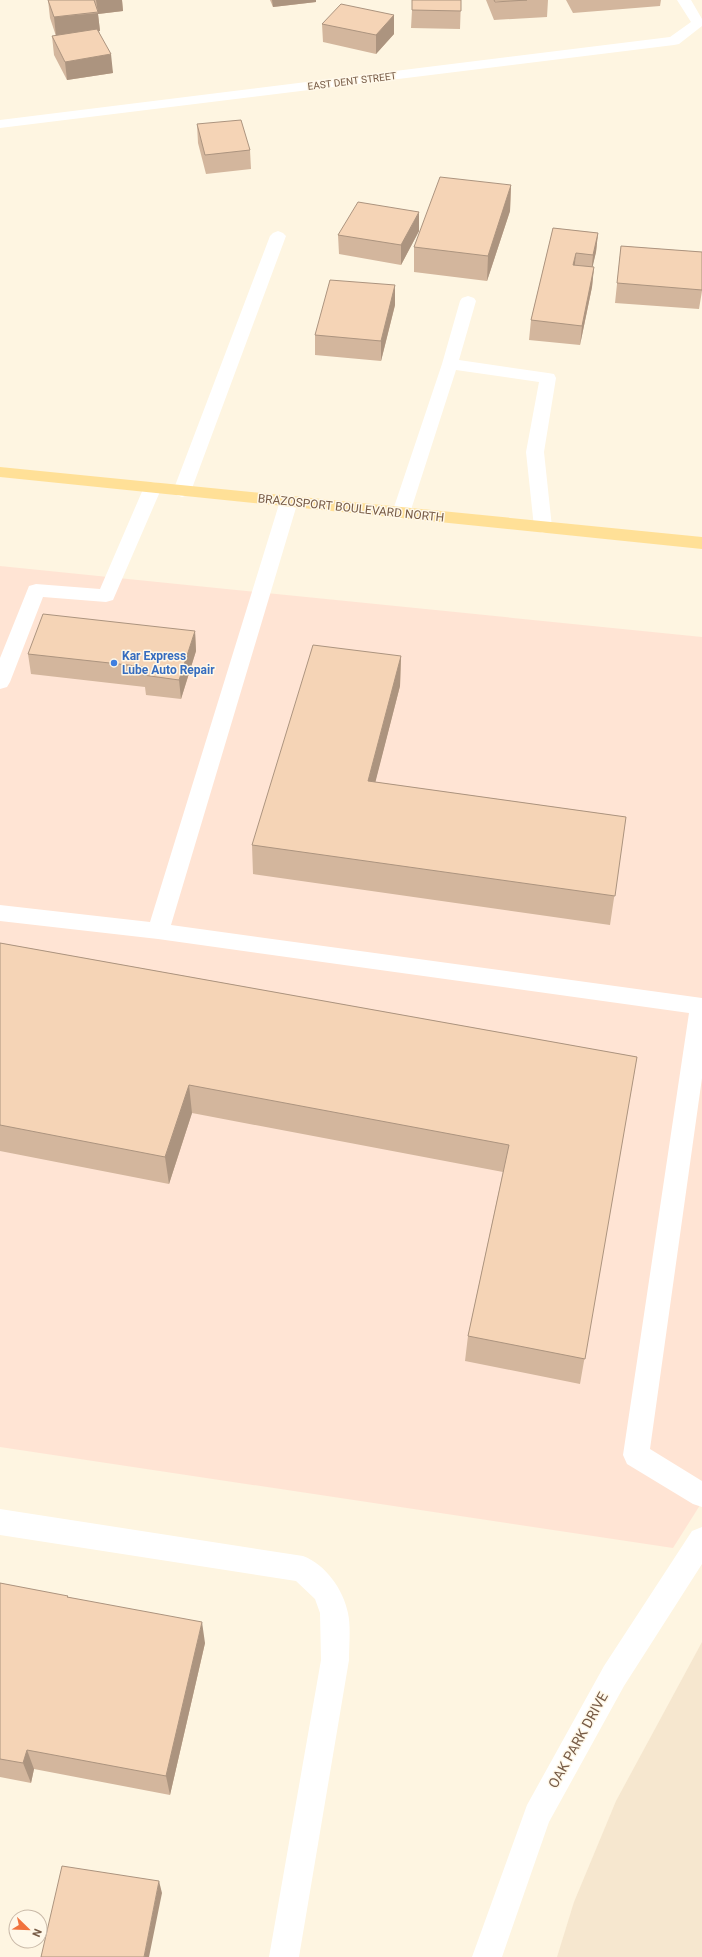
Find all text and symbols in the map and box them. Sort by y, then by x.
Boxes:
street label: EAST DENT STREET [307,70,397,92]
street label: BRAZOSPORT BOULEVARD NORTH [257,491,445,525]
place label: Kar Express Lube Auto Repair [122,649,215,677]
marker: Kar Express Lube Auto Repair [109,658,119,668]
street label: OAK PARK DRIVE [545,1689,611,1791]
north arrow [8,1909,48,1949]
text: N [29,1927,44,1939]

